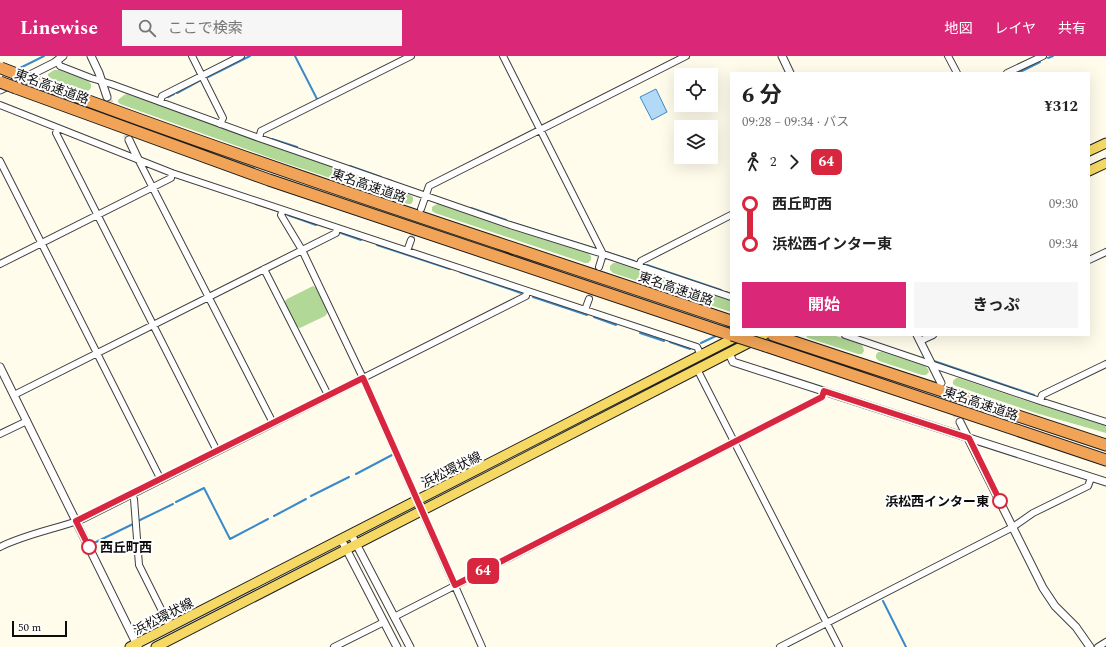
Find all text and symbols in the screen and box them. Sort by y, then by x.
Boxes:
search box [122,10,402,46]
text: Linewise [20,14,98,43]
icon: search [136,17,158,39]
text: ここで検索 [168,17,243,40]
text: 地図 [944,18,972,39]
text: レイヤ [994,18,1036,39]
text: 共有 [1058,18,1086,39]
street label: 東名高速道路 [12,64,92,110]
map controls [674,68,718,164]
button: locate [674,68,718,112]
text: 6 分 [742,79,782,112]
text: ¥312 [1044,95,1078,118]
text: 09:28 – 09:34 · バス [742,112,849,132]
button: layers [674,120,718,164]
icon: walk [742,151,764,173]
icon: forward [783,151,805,173]
text: 64 [819,151,834,172]
text: 2 [770,152,777,172]
street label: 東名高速道路 [329,164,409,208]
text: 西丘町西 [772,193,832,216]
text: 09:30 [1049,194,1078,214]
text: 浜松西インター東 [772,233,892,256]
text: 09:34 [1049,234,1078,254]
street label: 東名高速道路 [636,267,716,311]
button: 開始 [742,282,906,328]
button: きっぷ [914,282,1078,328]
street label: 東名高速道路 [941,382,1021,426]
street label: 浜松環状線 [418,447,485,493]
place label: 浜松西インター東 [885,492,989,512]
marker: 浜松西インター東 [992,493,1008,509]
place label: 西丘町西 [100,538,152,558]
marker: 西丘町西 [81,539,97,555]
line badge: 64 [465,558,501,584]
text: 64 [475,560,491,581]
street label: 浜松環状線 [130,593,197,641]
scale bar [12,619,67,638]
text: 50 m [18,619,41,636]

